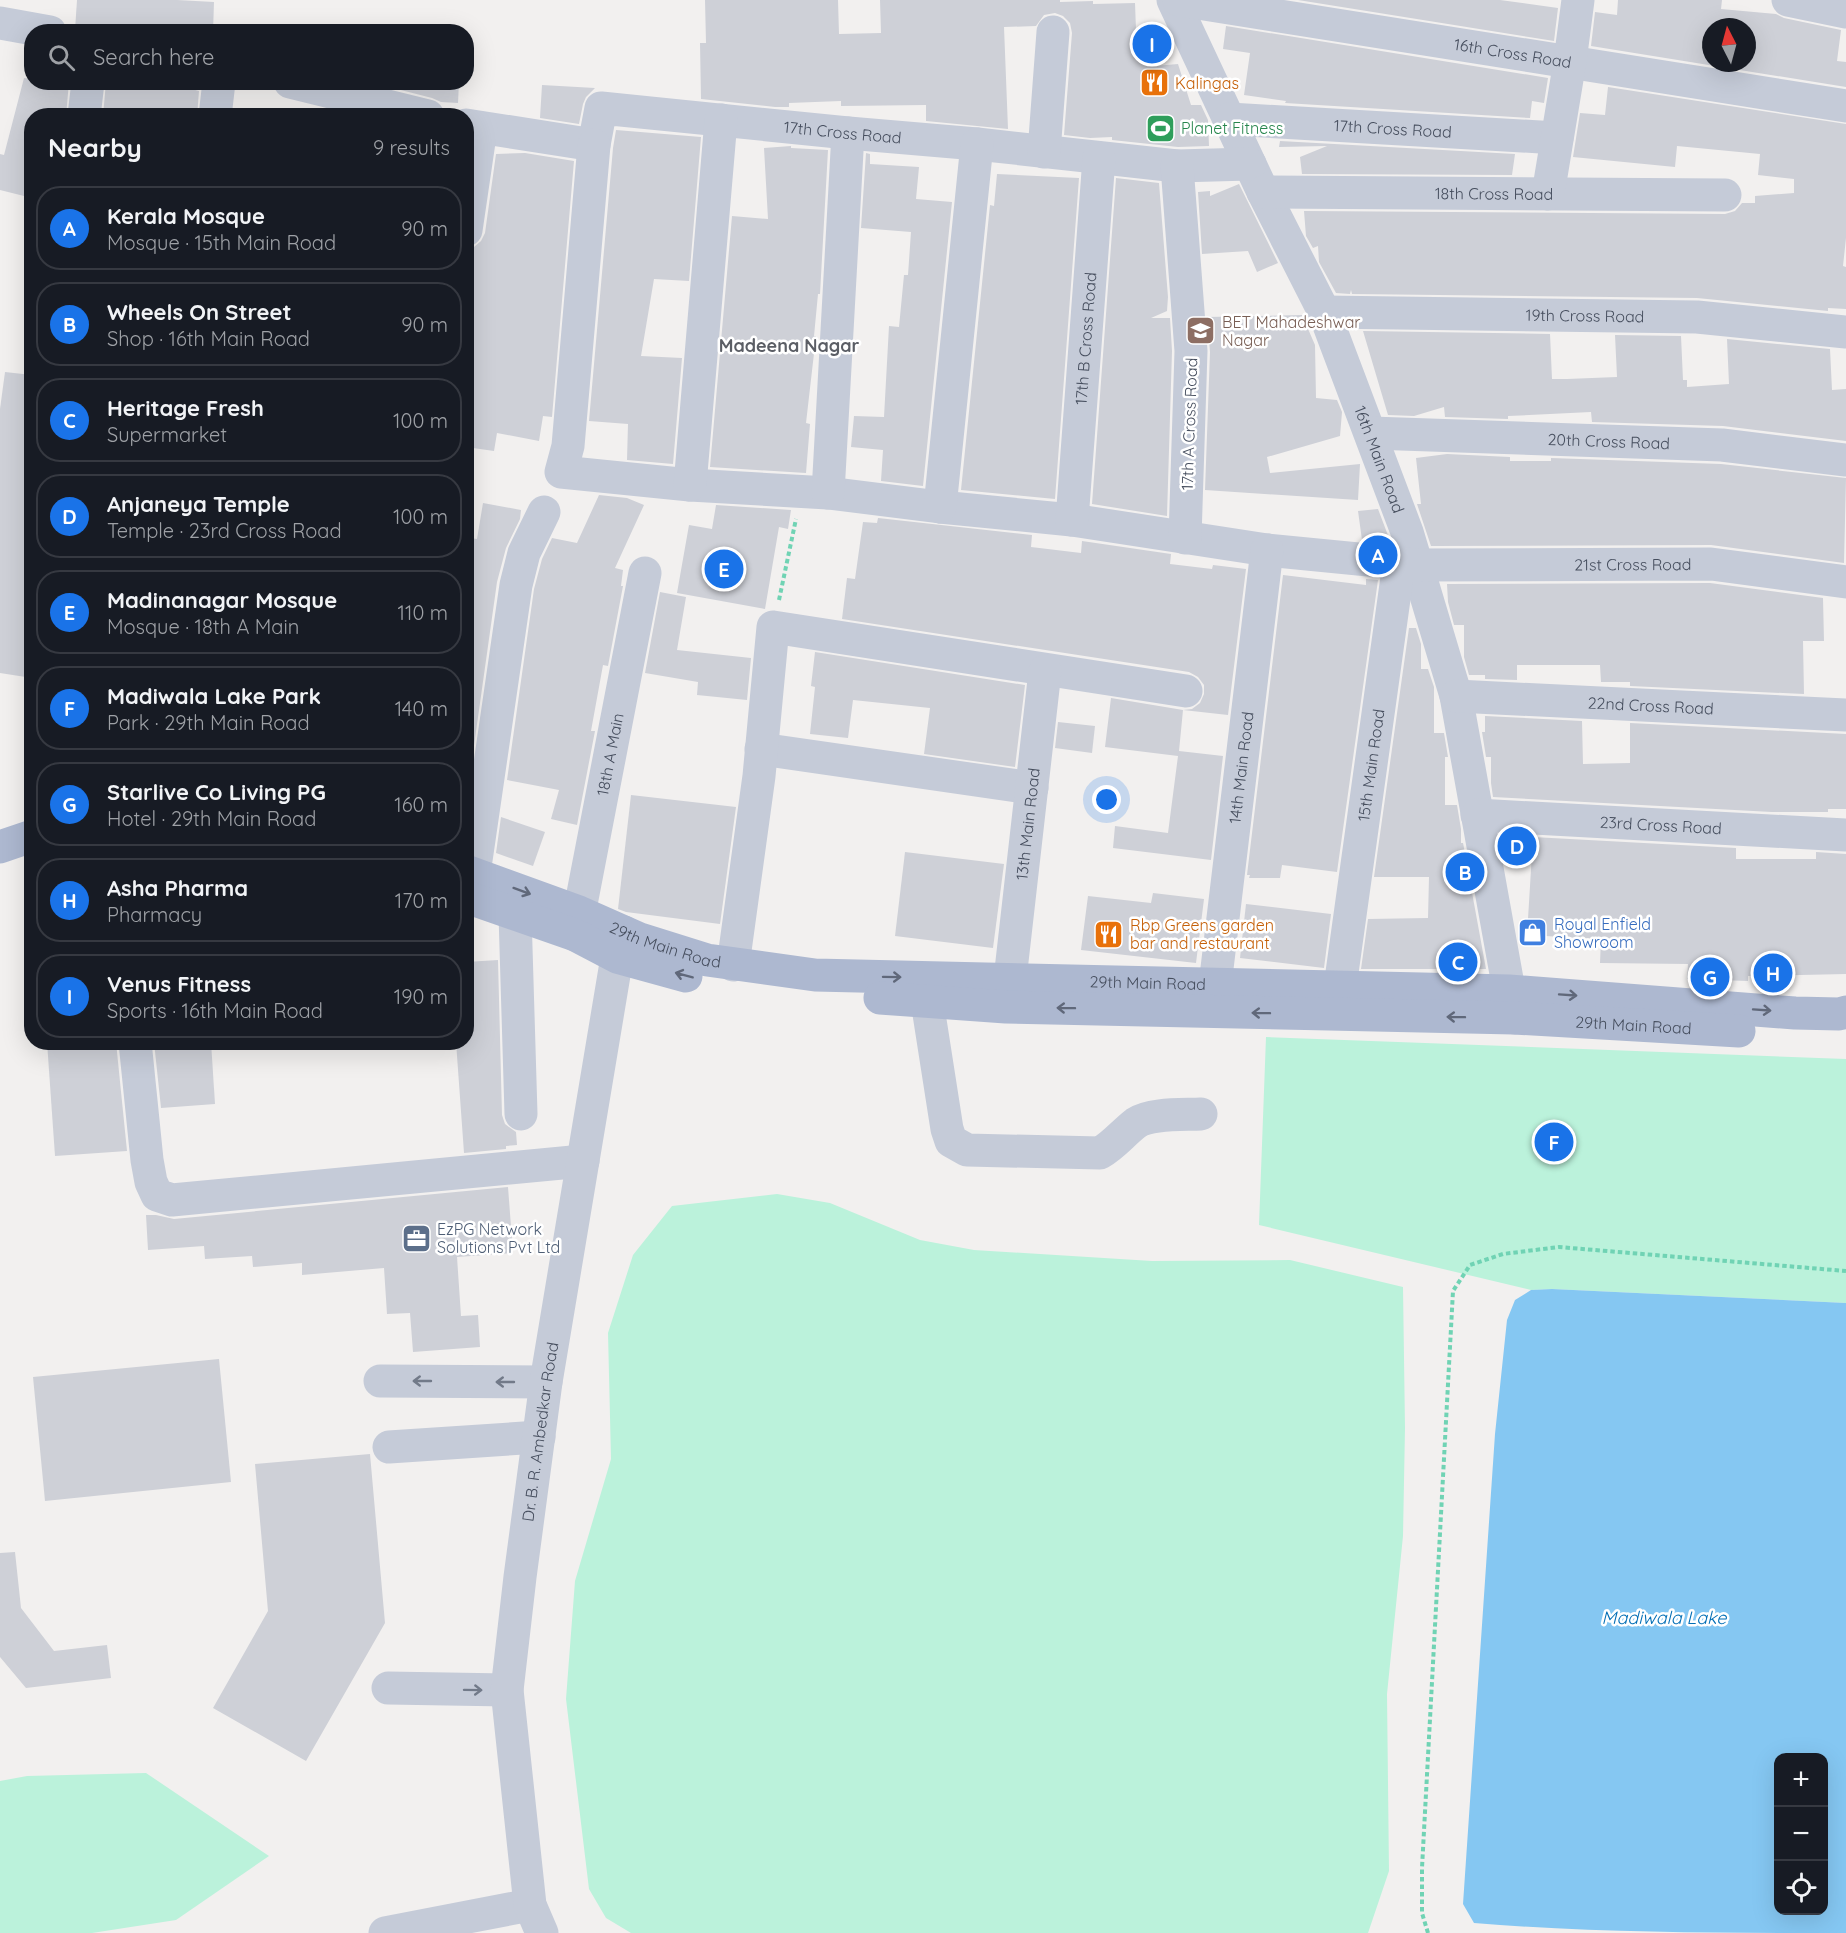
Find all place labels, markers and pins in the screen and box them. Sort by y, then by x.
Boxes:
pin: I [1132,22,1172,66]
restaurant icon: Kalingas [1138,67,1170,99]
place label: Kalingas [1175,73,1239,93]
sports icon: Planet Fitness [1144,112,1176,144]
place label: Planet Fitness [1181,118,1283,138]
place label: BET Mahadeshwar Nagar [1222,312,1361,350]
school or university icon: BET Mahadeshwar Nagar [1185,315,1217,347]
pin: A [1358,532,1398,578]
pin: E [704,546,744,592]
pin: D [1498,824,1537,868]
pin: B [1446,850,1484,894]
place label: Royal Enfield Showroom [1554,914,1651,952]
place label: Rbp Greens garden bar and restaurant [1130,915,1274,953]
shop icon: Royal Enfield Showroom [1517,917,1549,949]
restaurant icon: Rbp Greens garden bar and restaurant [1093,918,1125,950]
pin: C [1438,940,1478,984]
pin: H [1754,950,1792,996]
pin: G [1690,954,1730,1000]
pin: F [1534,1120,1574,1164]
place label: EzPG Network Solutions Pvt Ltd [437,1219,560,1257]
office icon: EzPG Network Solutions Pvt Ltd [400,1222,432,1254]

